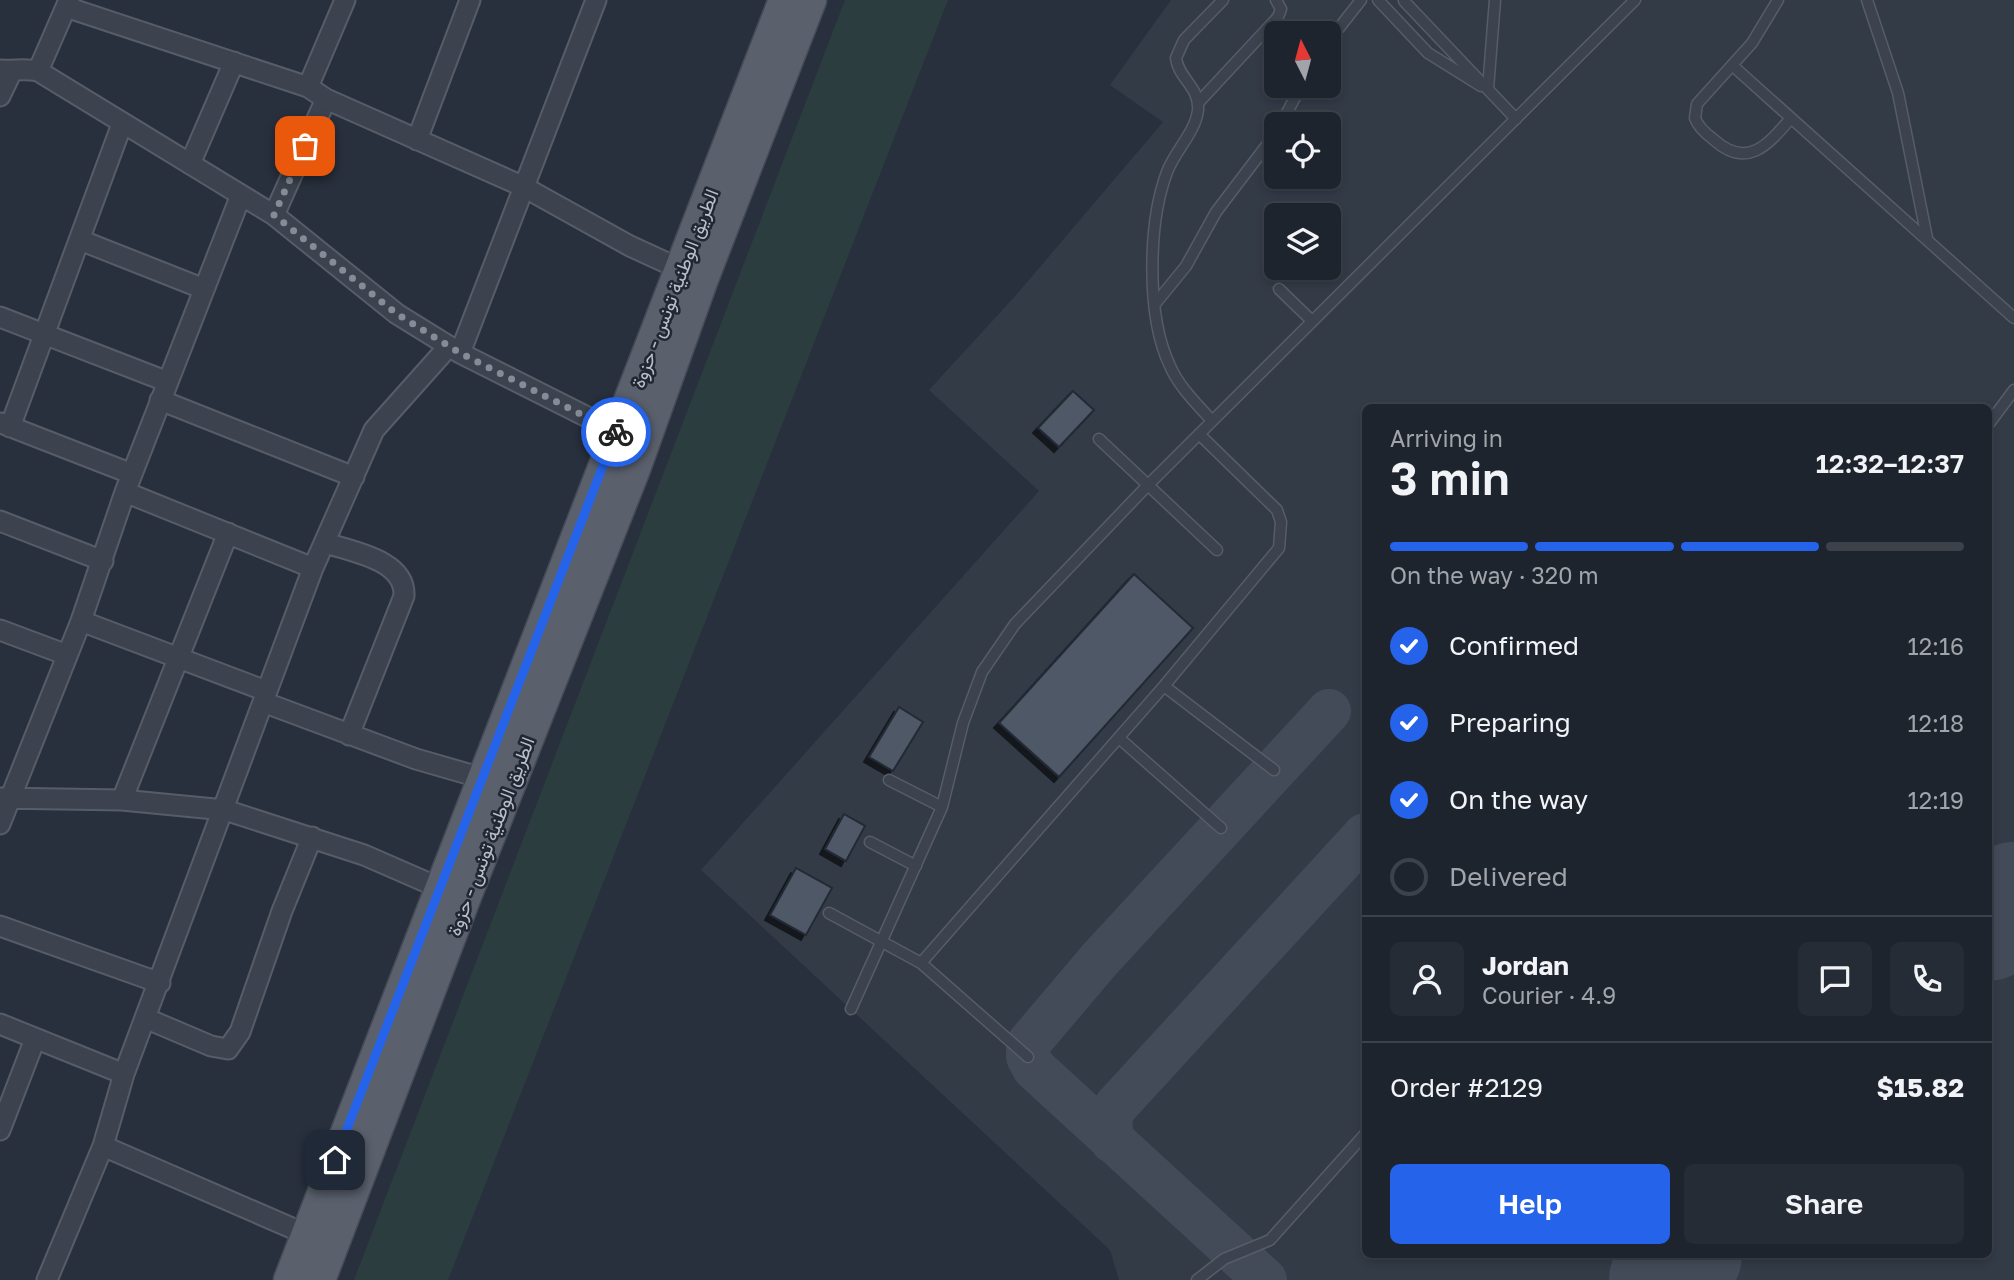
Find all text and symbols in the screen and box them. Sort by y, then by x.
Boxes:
north arrow [1264,21,1340,98]
map controls [1264,21,1341,280]
button: locate [1264,112,1341,189]
pin [275,116,335,176]
icon: bag [286,127,324,165]
street label: الطريق الوطنية تونس - حزوة [625,185,723,391]
button: layers [1264,203,1341,280]
courier [581,397,651,467]
icon: bike [597,413,635,451]
text: Arriving in [1390,424,1503,452]
text: 12:32–12:37 [1816,448,1964,479]
text: 3 min [1390,450,1510,505]
text: On the way · 320 m [1390,561,1599,589]
icon: check [1390,627,1428,665]
text: Confirmed [1449,630,1579,661]
text: 12:16 [1908,632,1964,660]
icon: check [1390,704,1428,742]
text: Preparing [1449,707,1571,738]
text: 12:18 [1907,709,1964,737]
street label: الطريق الوطنية تونس - حزوة [441,733,539,939]
icon: check [1390,781,1428,819]
text: On the way [1449,784,1588,815]
text: 12:19 [1908,786,1964,814]
text: Delivered [1449,861,1568,892]
button: person [1390,942,1464,1016]
button: chat [1798,942,1872,1016]
button: phone [1890,942,1964,1016]
text: Jordan [1482,950,1569,981]
text: Courier · 4.9 [1482,981,1616,1009]
text: Order #2129 [1390,1072,1543,1103]
text: $15.82 [1877,1072,1964,1103]
pin [305,1130,365,1190]
icon: home [316,1141,354,1179]
button: Help [1390,1164,1670,1244]
button: Share [1684,1164,1964,1244]

